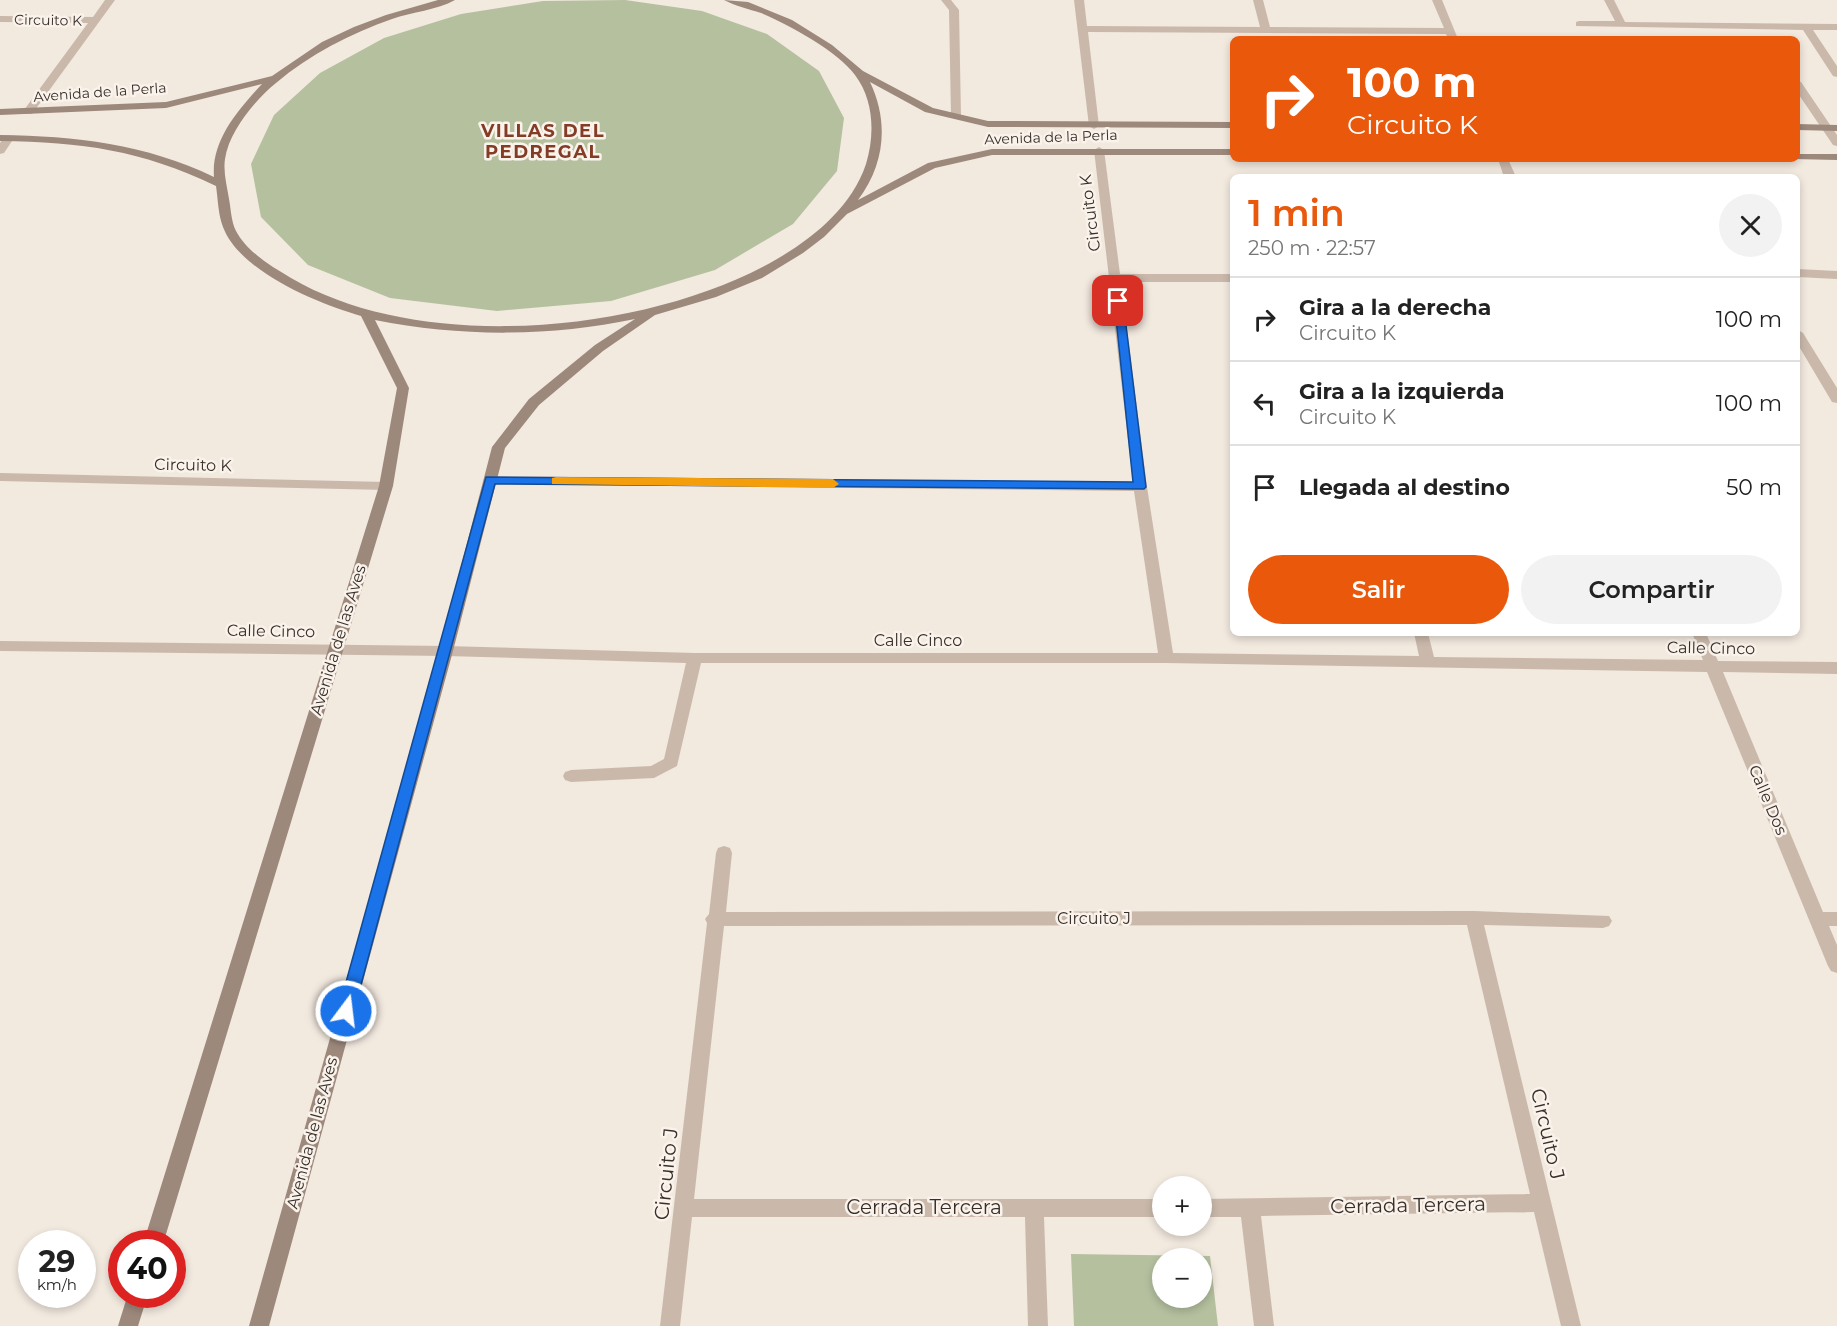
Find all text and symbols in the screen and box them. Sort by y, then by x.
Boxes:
street label: Circuito K [14,10,82,30]
text: 100 m [1347,56,1476,108]
icon: right [1248,60,1326,138]
street label: Avenida de la Perla [33,78,167,106]
text: Circuito K [1347,108,1478,141]
district label: VILLAS DEL PEDREGAL [480,120,605,163]
street label: Avenida de la Perla [984,126,1118,148]
street label: Circuito K [1076,173,1104,253]
text: 1 min [1248,191,1345,235]
button: close [1719,194,1782,257]
text: 250 m · 22:57 [1248,236,1376,260]
pin [1092,275,1143,326]
icon: arrive [1101,284,1134,317]
text: Gira a la derecha [1299,294,1491,321]
icon: right [1248,303,1281,336]
text: 100 m [1716,306,1782,333]
text: Circuito K [1299,321,1396,345]
text: Gira a la izquierda [1299,378,1505,405]
icon: left [1248,387,1281,420]
text: 100 m [1716,390,1782,417]
text: Circuito K [1299,405,1396,429]
street label: Circuito K [154,455,233,475]
icon: arrive [1248,471,1281,504]
text: Llegada al destino [1299,474,1510,501]
text: 50 m [1726,474,1782,501]
button: Salir [1248,555,1509,624]
button: Compartir [1521,555,1782,624]
street label: Avenida de las Aves [306,562,370,717]
street label: Calle Cinco [227,621,315,641]
street label: Calle Cinco [874,631,962,650]
street label: Calle Cinco [1667,638,1755,658]
street label: Calle Dos [1745,762,1791,838]
street label: Circuito J [1057,909,1131,928]
position arrow [314,979,378,1043]
street label: Avenida de las Aves [283,1055,341,1211]
street label: Circuito J [1526,1086,1570,1182]
street label: Circuito J [649,1127,683,1221]
map controls [1152,1176,1212,1308]
button: + [1152,1176,1212,1236]
street label: Cerrada Tercera [1330,1192,1486,1218]
street label: Cerrada Tercera [846,1195,1002,1219]
speed limit sign: 40 [108,1230,186,1308]
text: 29 [39,1243,75,1280]
button: − [1152,1248,1212,1308]
text: km/h [37,1275,77,1294]

